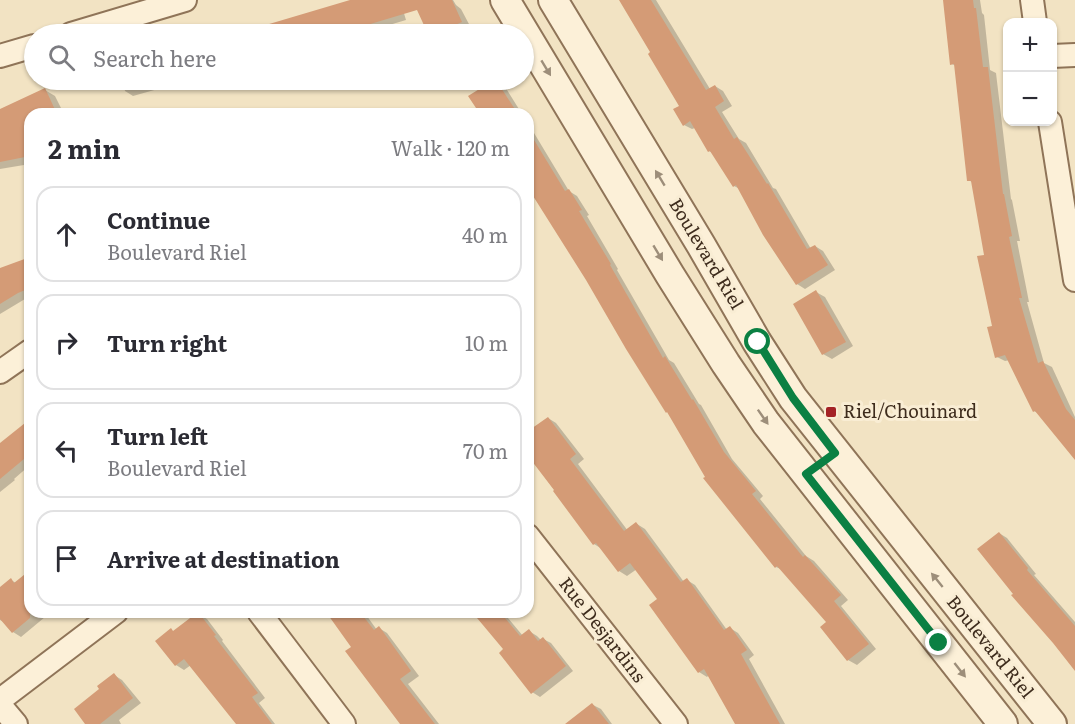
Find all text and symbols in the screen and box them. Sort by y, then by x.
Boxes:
map controls [1003,18,1057,126]
button: + [1003,18,1057,72]
search box [24,24,534,90]
icon: search [45,41,78,74]
text: Search here [93,41,216,74]
one-way arrow [541,60,552,76]
button: − [1003,72,1057,126]
text: 2 min [48,128,121,167]
text: Walk · 120 m [391,132,510,162]
one-way arrow [655,170,666,186]
street label: Boulevard Riel [663,192,751,314]
text: Continue [107,203,210,236]
icon: ahead [50,218,83,251]
text: 40 m [462,219,508,249]
text: Boulevard Riel [107,236,247,266]
one-way arrow [652,245,663,261]
icon: right [50,326,83,359]
text: Turn right [107,326,227,359]
text: 10 m [465,327,508,357]
route start [744,328,770,354]
place label: Riel/Chouinard [843,397,977,424]
marker: Riel/Chouinard [824,405,838,419]
one-way arrow [757,409,769,425]
text: Turn left [107,419,208,452]
icon: left [50,434,83,467]
text: 70 m [463,435,508,465]
text: Boulevard Riel [107,452,247,482]
icon: arrive [50,542,83,575]
text: Arrive at destination [107,542,340,575]
street label: Rue Desjardins [553,570,653,688]
one-way arrow [930,572,943,588]
street label: Boulevard Riel [941,589,1041,703]
route end [925,629,951,655]
one-way arrow [954,663,966,678]

